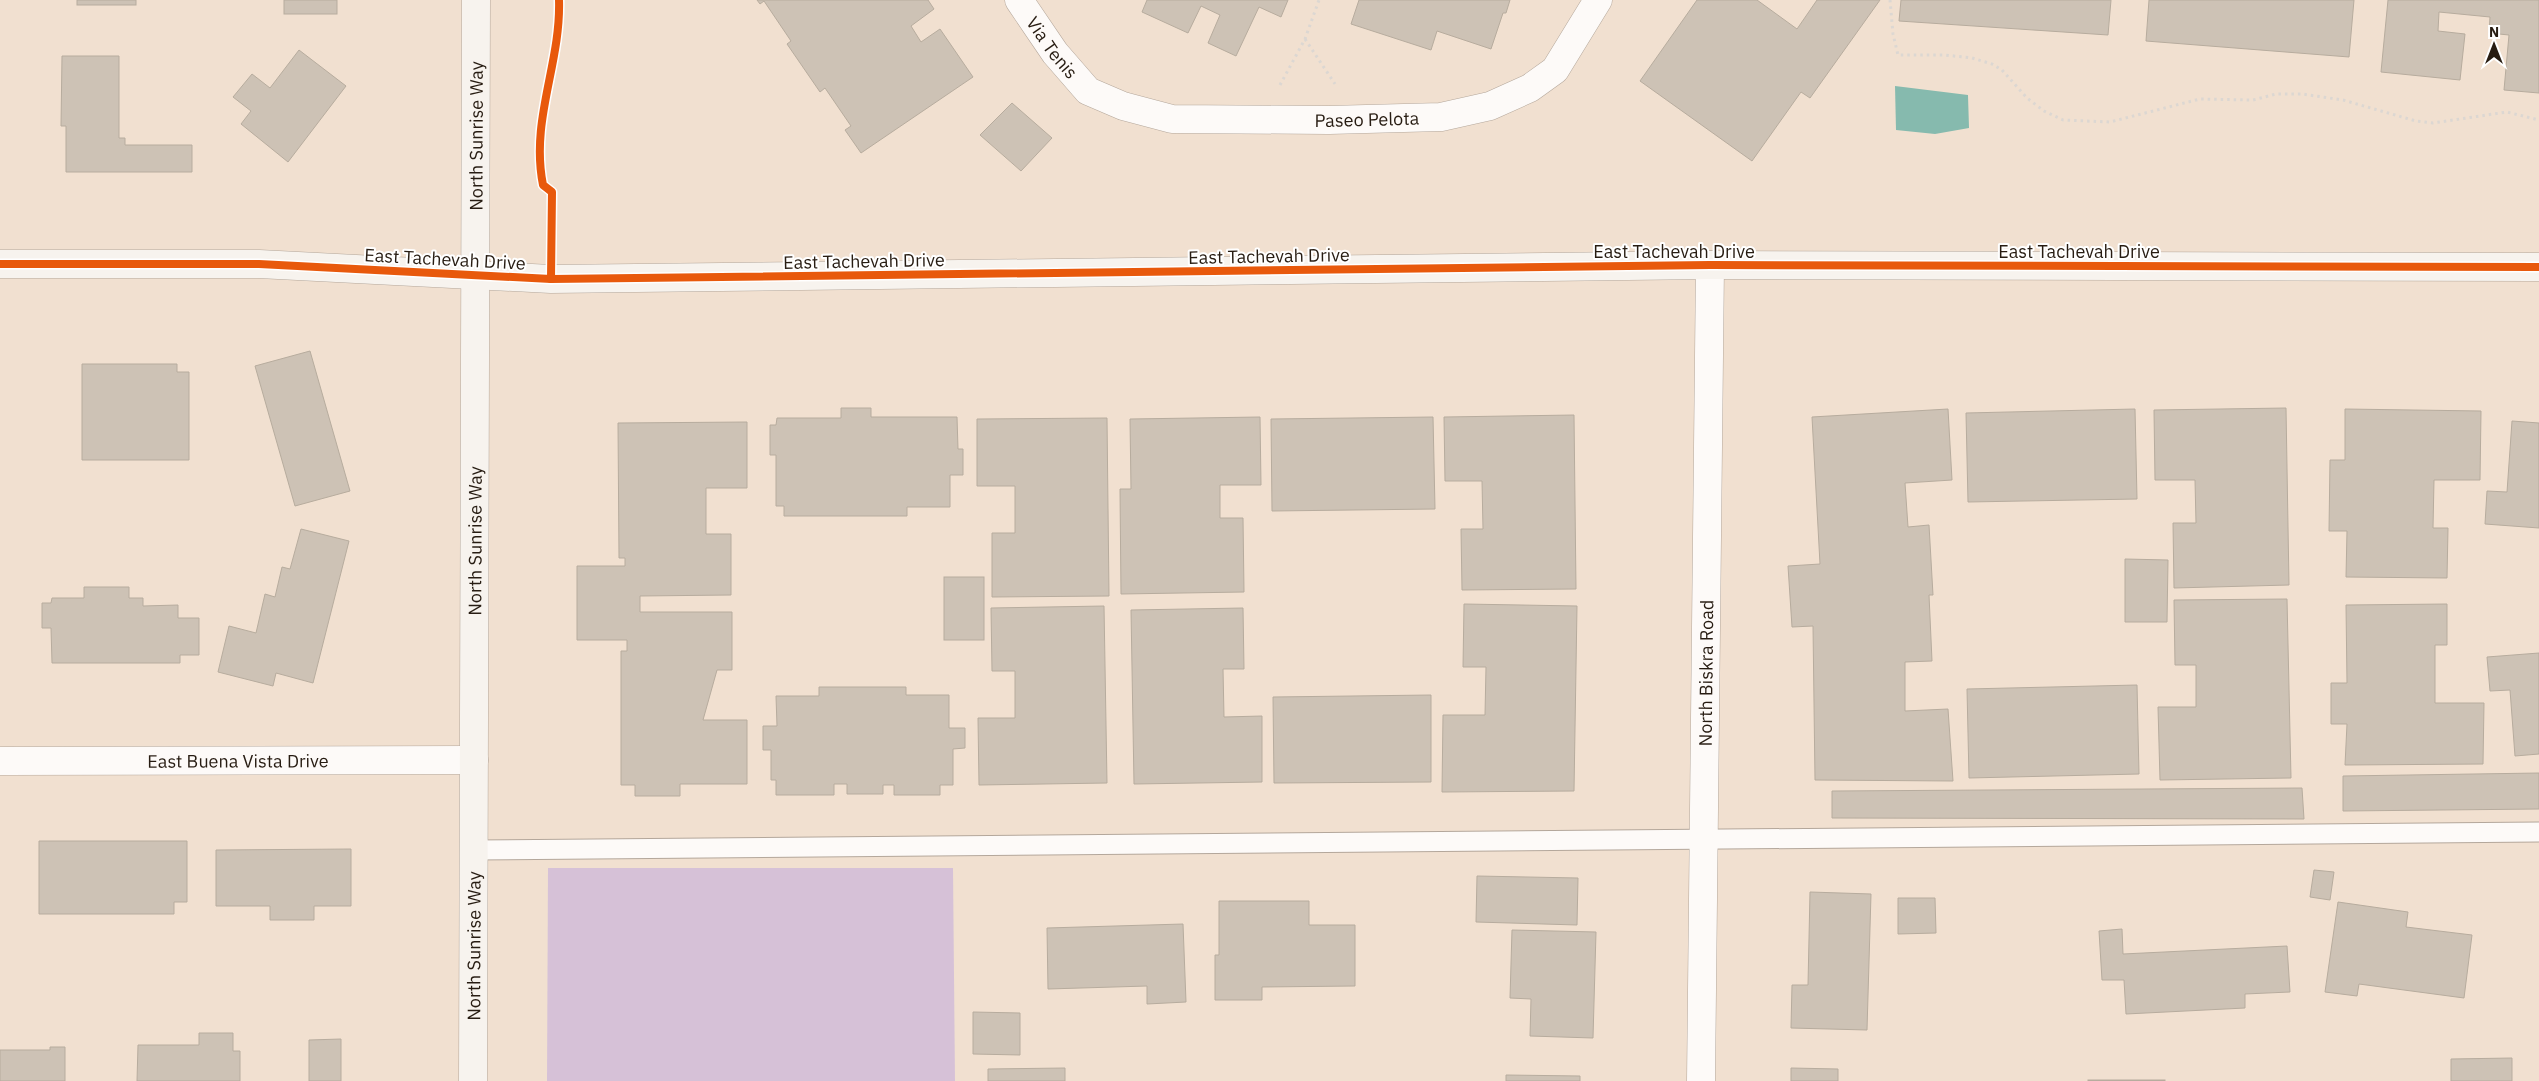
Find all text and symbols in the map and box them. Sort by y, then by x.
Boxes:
street label: Via Tenis [1022,12,1083,83]
north arrow [2469,20,2519,70]
text: N [2489,23,2499,41]
street label: North Sunrise Way [464,61,487,211]
street label: Paseo Pelota [1314,106,1420,132]
street label: East Tachevah Drive [1593,240,1755,263]
street label: East Tachevah Drive [1998,240,2160,263]
street label: East Tachevah Drive [364,243,526,275]
street label: East Tachevah Drive [1188,243,1350,269]
street label: East Tachevah Drive [783,248,945,274]
street label: North Sunrise Way [463,466,486,616]
street label: North Biskra Road [1693,600,1718,747]
street label: East Buena Vista Drive [147,749,329,772]
street label: North Sunrise Way [462,871,485,1021]

